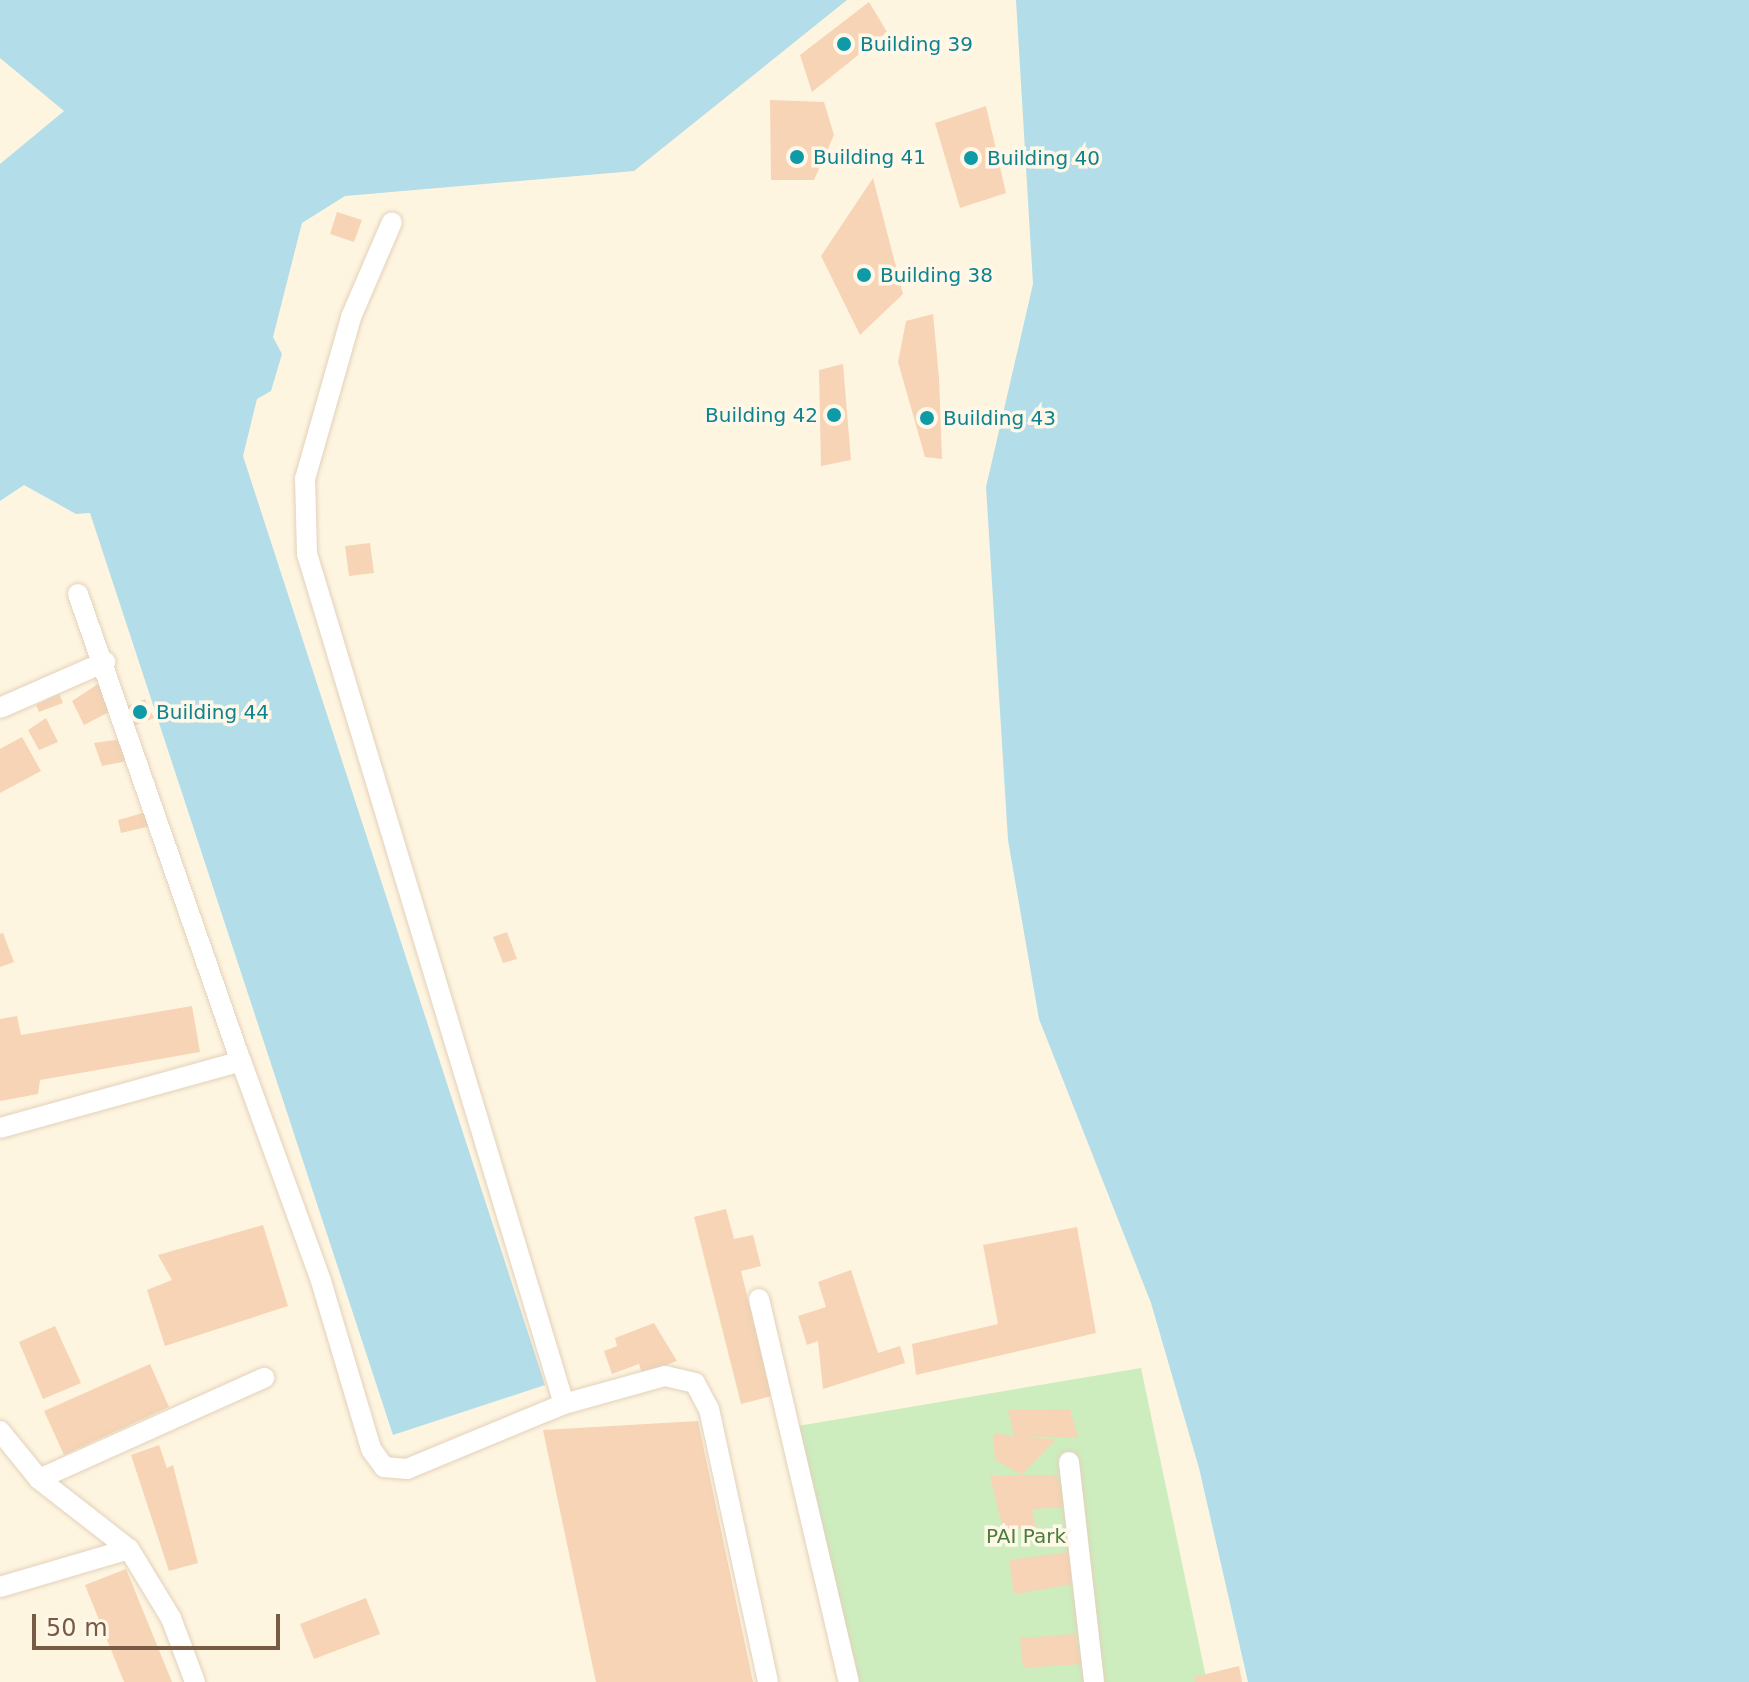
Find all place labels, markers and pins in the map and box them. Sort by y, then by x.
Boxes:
place label: Building 39 [860,32,973,56]
marker: Building 39 [835,35,853,53]
place label: Building 41 [813,145,926,169]
place label: Building 40 [987,146,1100,170]
marker: Building 41 [788,148,806,166]
marker: Building 40 [962,149,980,167]
place label: Building 38 [880,263,993,287]
marker: Building 38 [855,266,873,284]
place label: Building 42 [705,403,818,427]
marker: Building 42 [825,406,843,424]
place label: Building 43 [943,406,1056,430]
marker: Building 43 [918,409,936,427]
place label: Building 44 [156,700,269,724]
marker: Building 44 [131,703,149,721]

